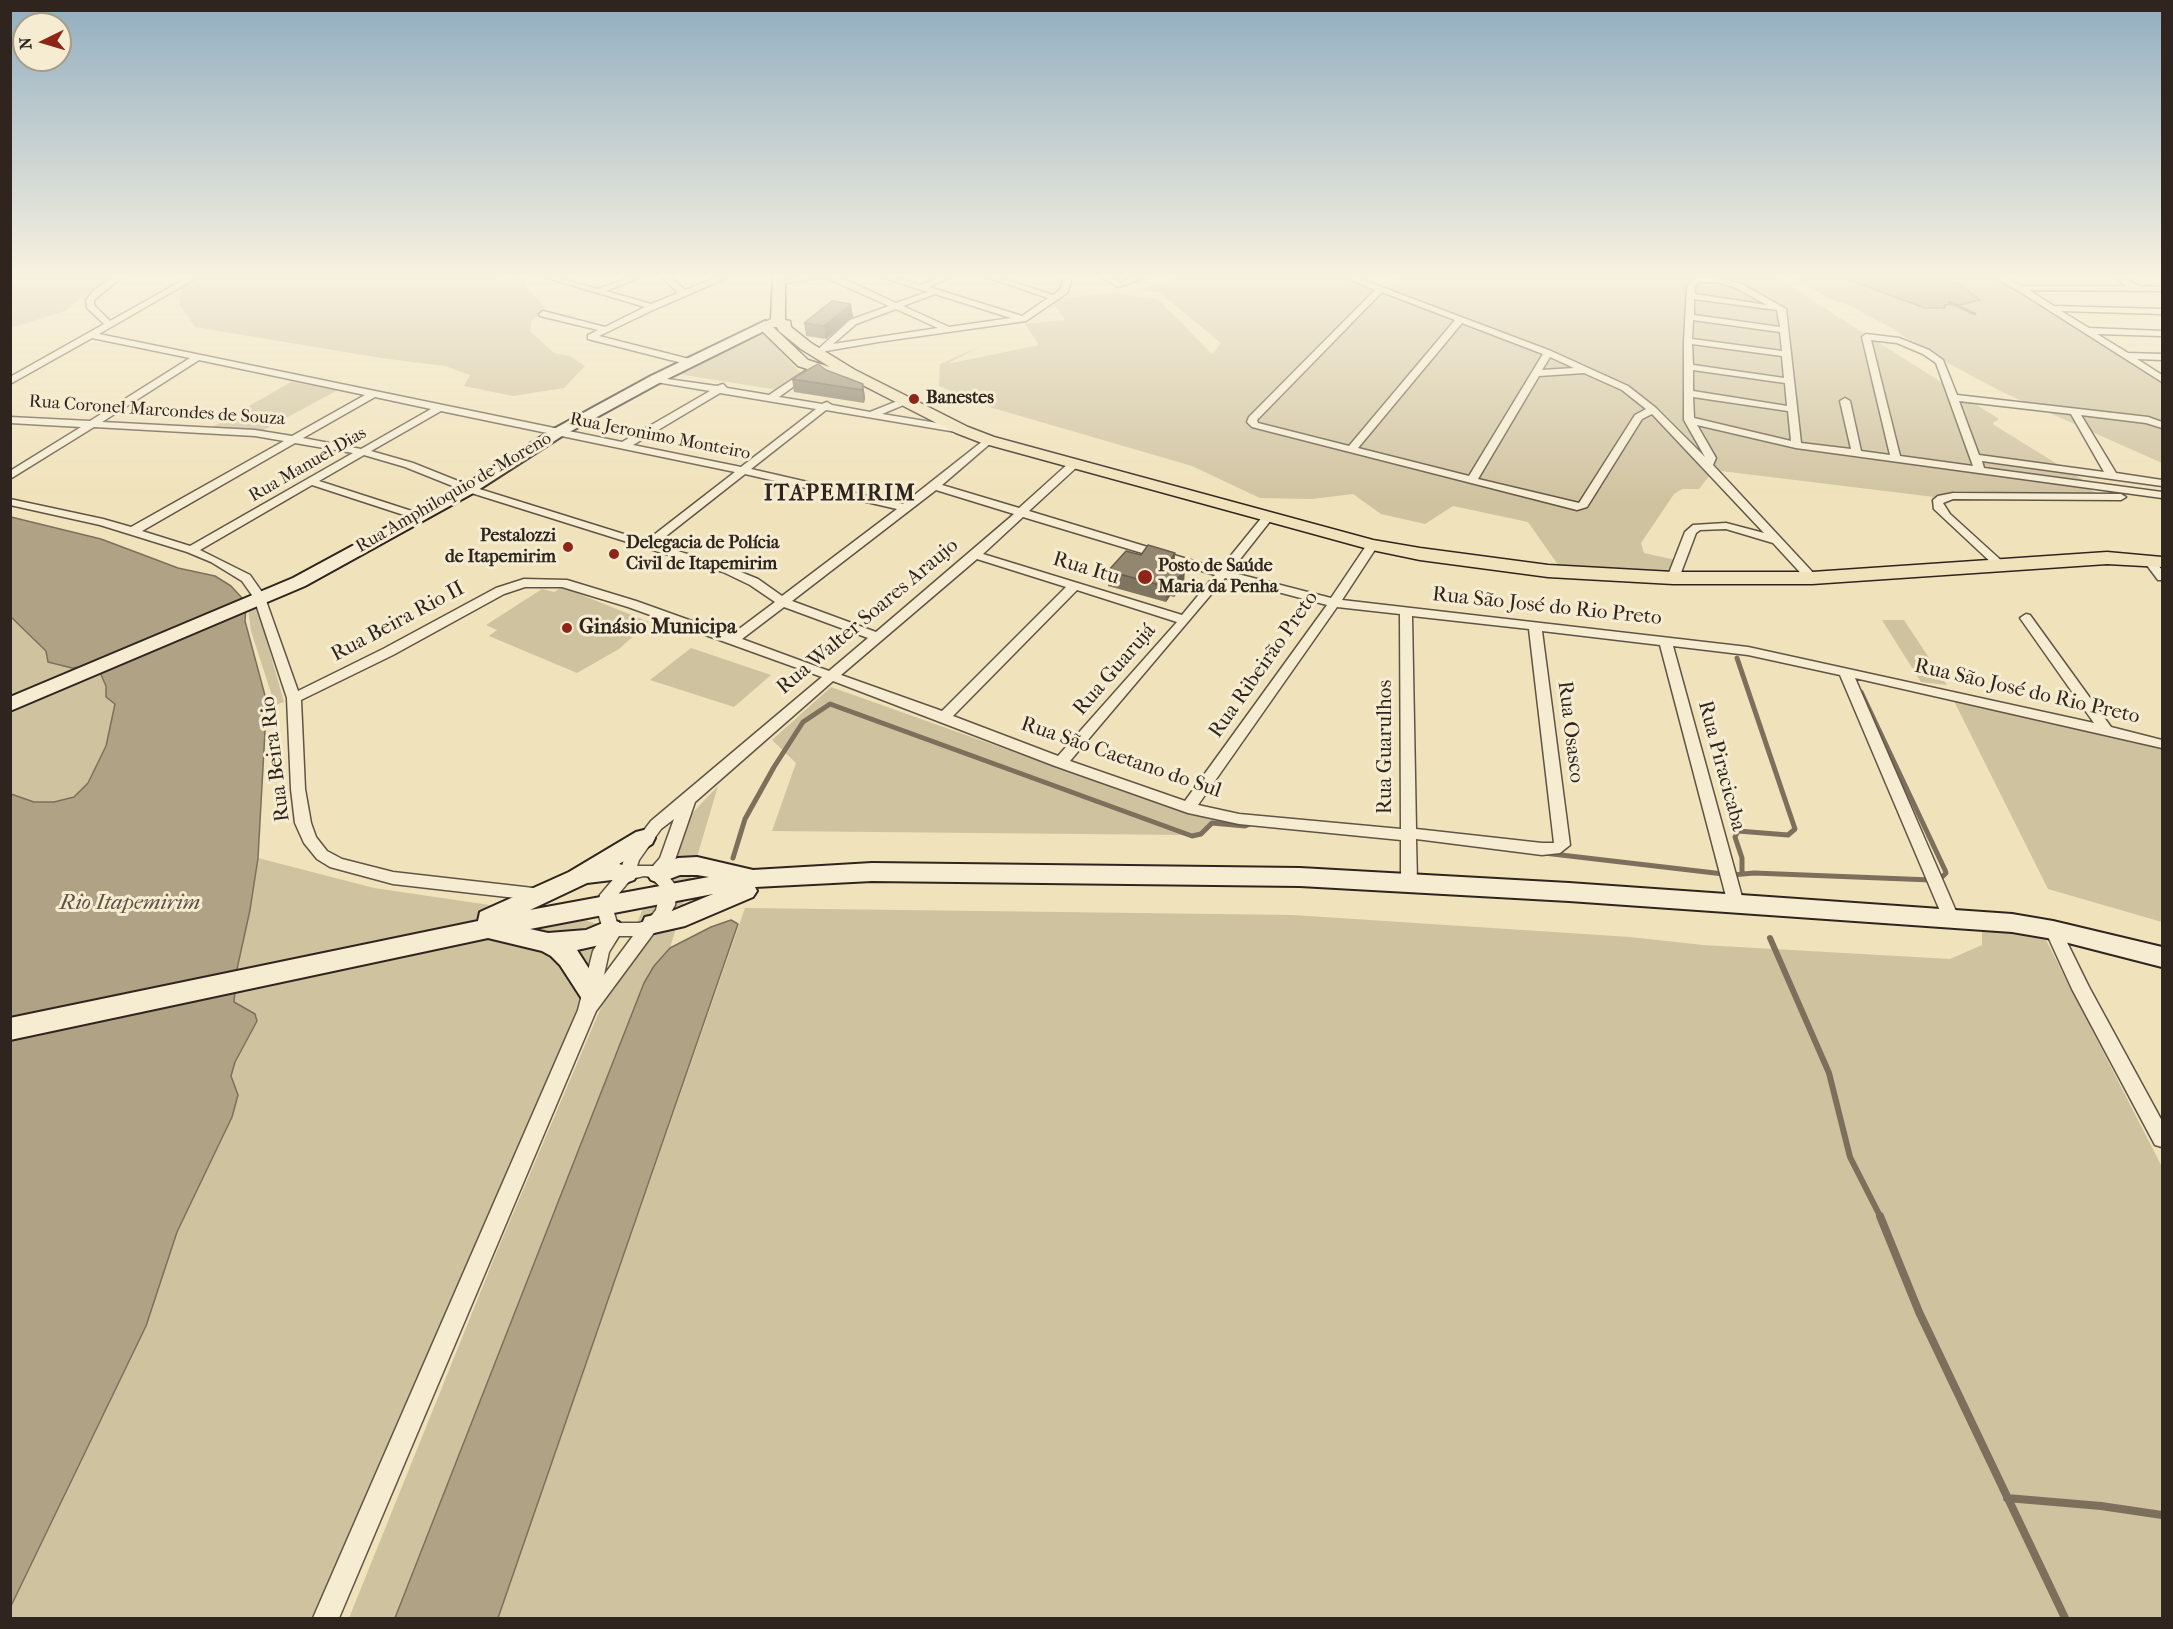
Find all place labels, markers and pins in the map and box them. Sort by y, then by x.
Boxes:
place label: Banestes [926,388,994,410]
marker: Banestes [907,392,921,406]
place label: Pestalozzi de Itapemirim [445,526,556,568]
place label: Delegacia de Polícia Civil de Itapemirim [626,533,779,576]
marker: Pestalozzi de Itapemirim [561,540,575,554]
marker: Delegacia de Polícia Civil de Itapemirim [607,547,621,561]
place label: Posto de Saúde Maria da Penha [1158,556,1278,598]
marker: Posto de Saúde Maria da Penha [1136,568,1154,586]
place label: Ginásio Municipa [579,615,737,641]
marker: Ginásio Municipa [560,621,574,635]

